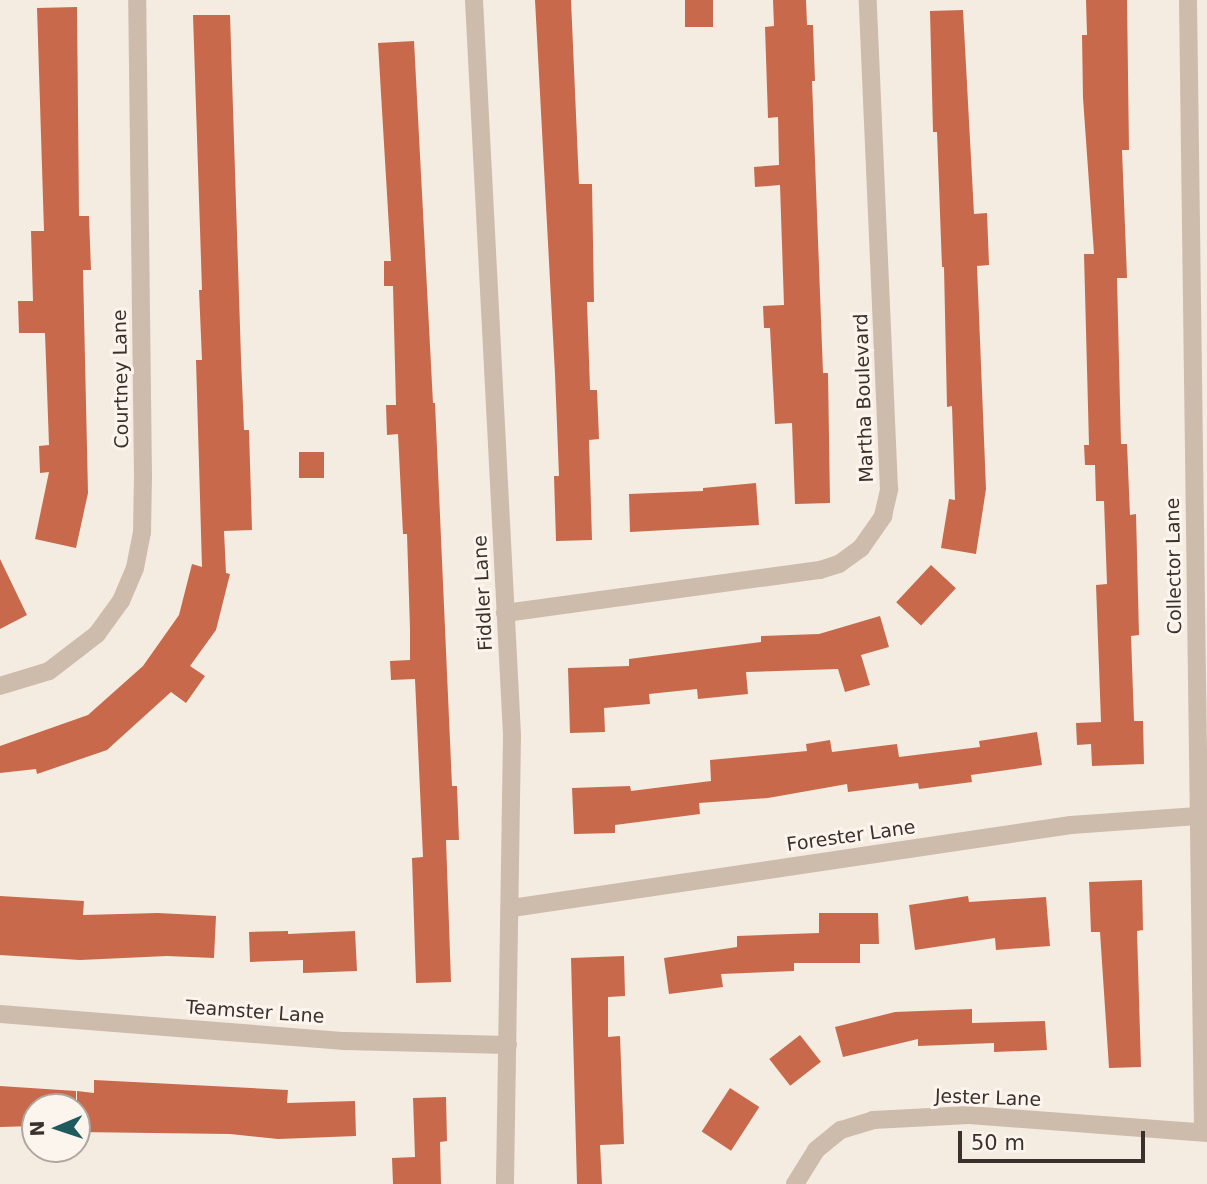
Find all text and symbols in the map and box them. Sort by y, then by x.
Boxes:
street label: Courtney Lane [108,309,134,449]
street label: Martha Boulevard [850,313,878,483]
street label: Collector Lane [1161,498,1187,634]
street label: Fiddler Lane [469,535,497,651]
street label: Forester Lane [785,816,917,856]
street label: Teamster Lane [185,996,325,1028]
street label: Jester Lane [935,1085,1041,1111]
north arrow [21,1093,91,1163]
scale bar [962,1118,1149,1162]
text: N [26,1120,48,1137]
text: 50 m [971,1131,1025,1155]

